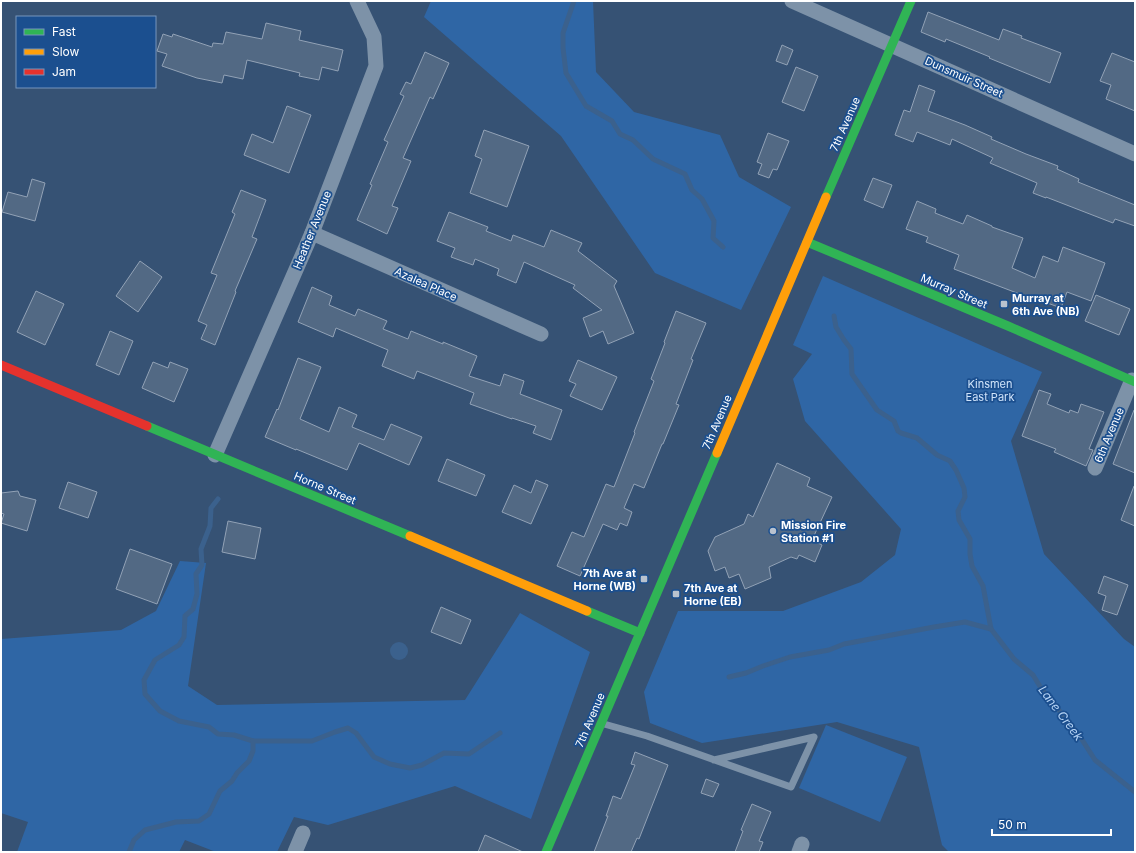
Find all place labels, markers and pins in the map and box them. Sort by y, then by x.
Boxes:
place label: Murray at 6th Ave (NB) [1012,291,1080,318]
marker: Murray at 6th Ave (NB) [999,299,1009,309]
place label: Mission Fire Station #1 [781,518,846,545]
marker: Mission Fire Station #1 [768,526,778,536]
place label: 7th Ave at Horne (WB) [573,566,636,593]
marker: 7th Ave at Horne (WB) [639,574,649,584]
place label: 7th Ave at Horne (EB) [684,581,742,608]
marker: 7th Ave at Horne (EB) [671,589,681,599]

